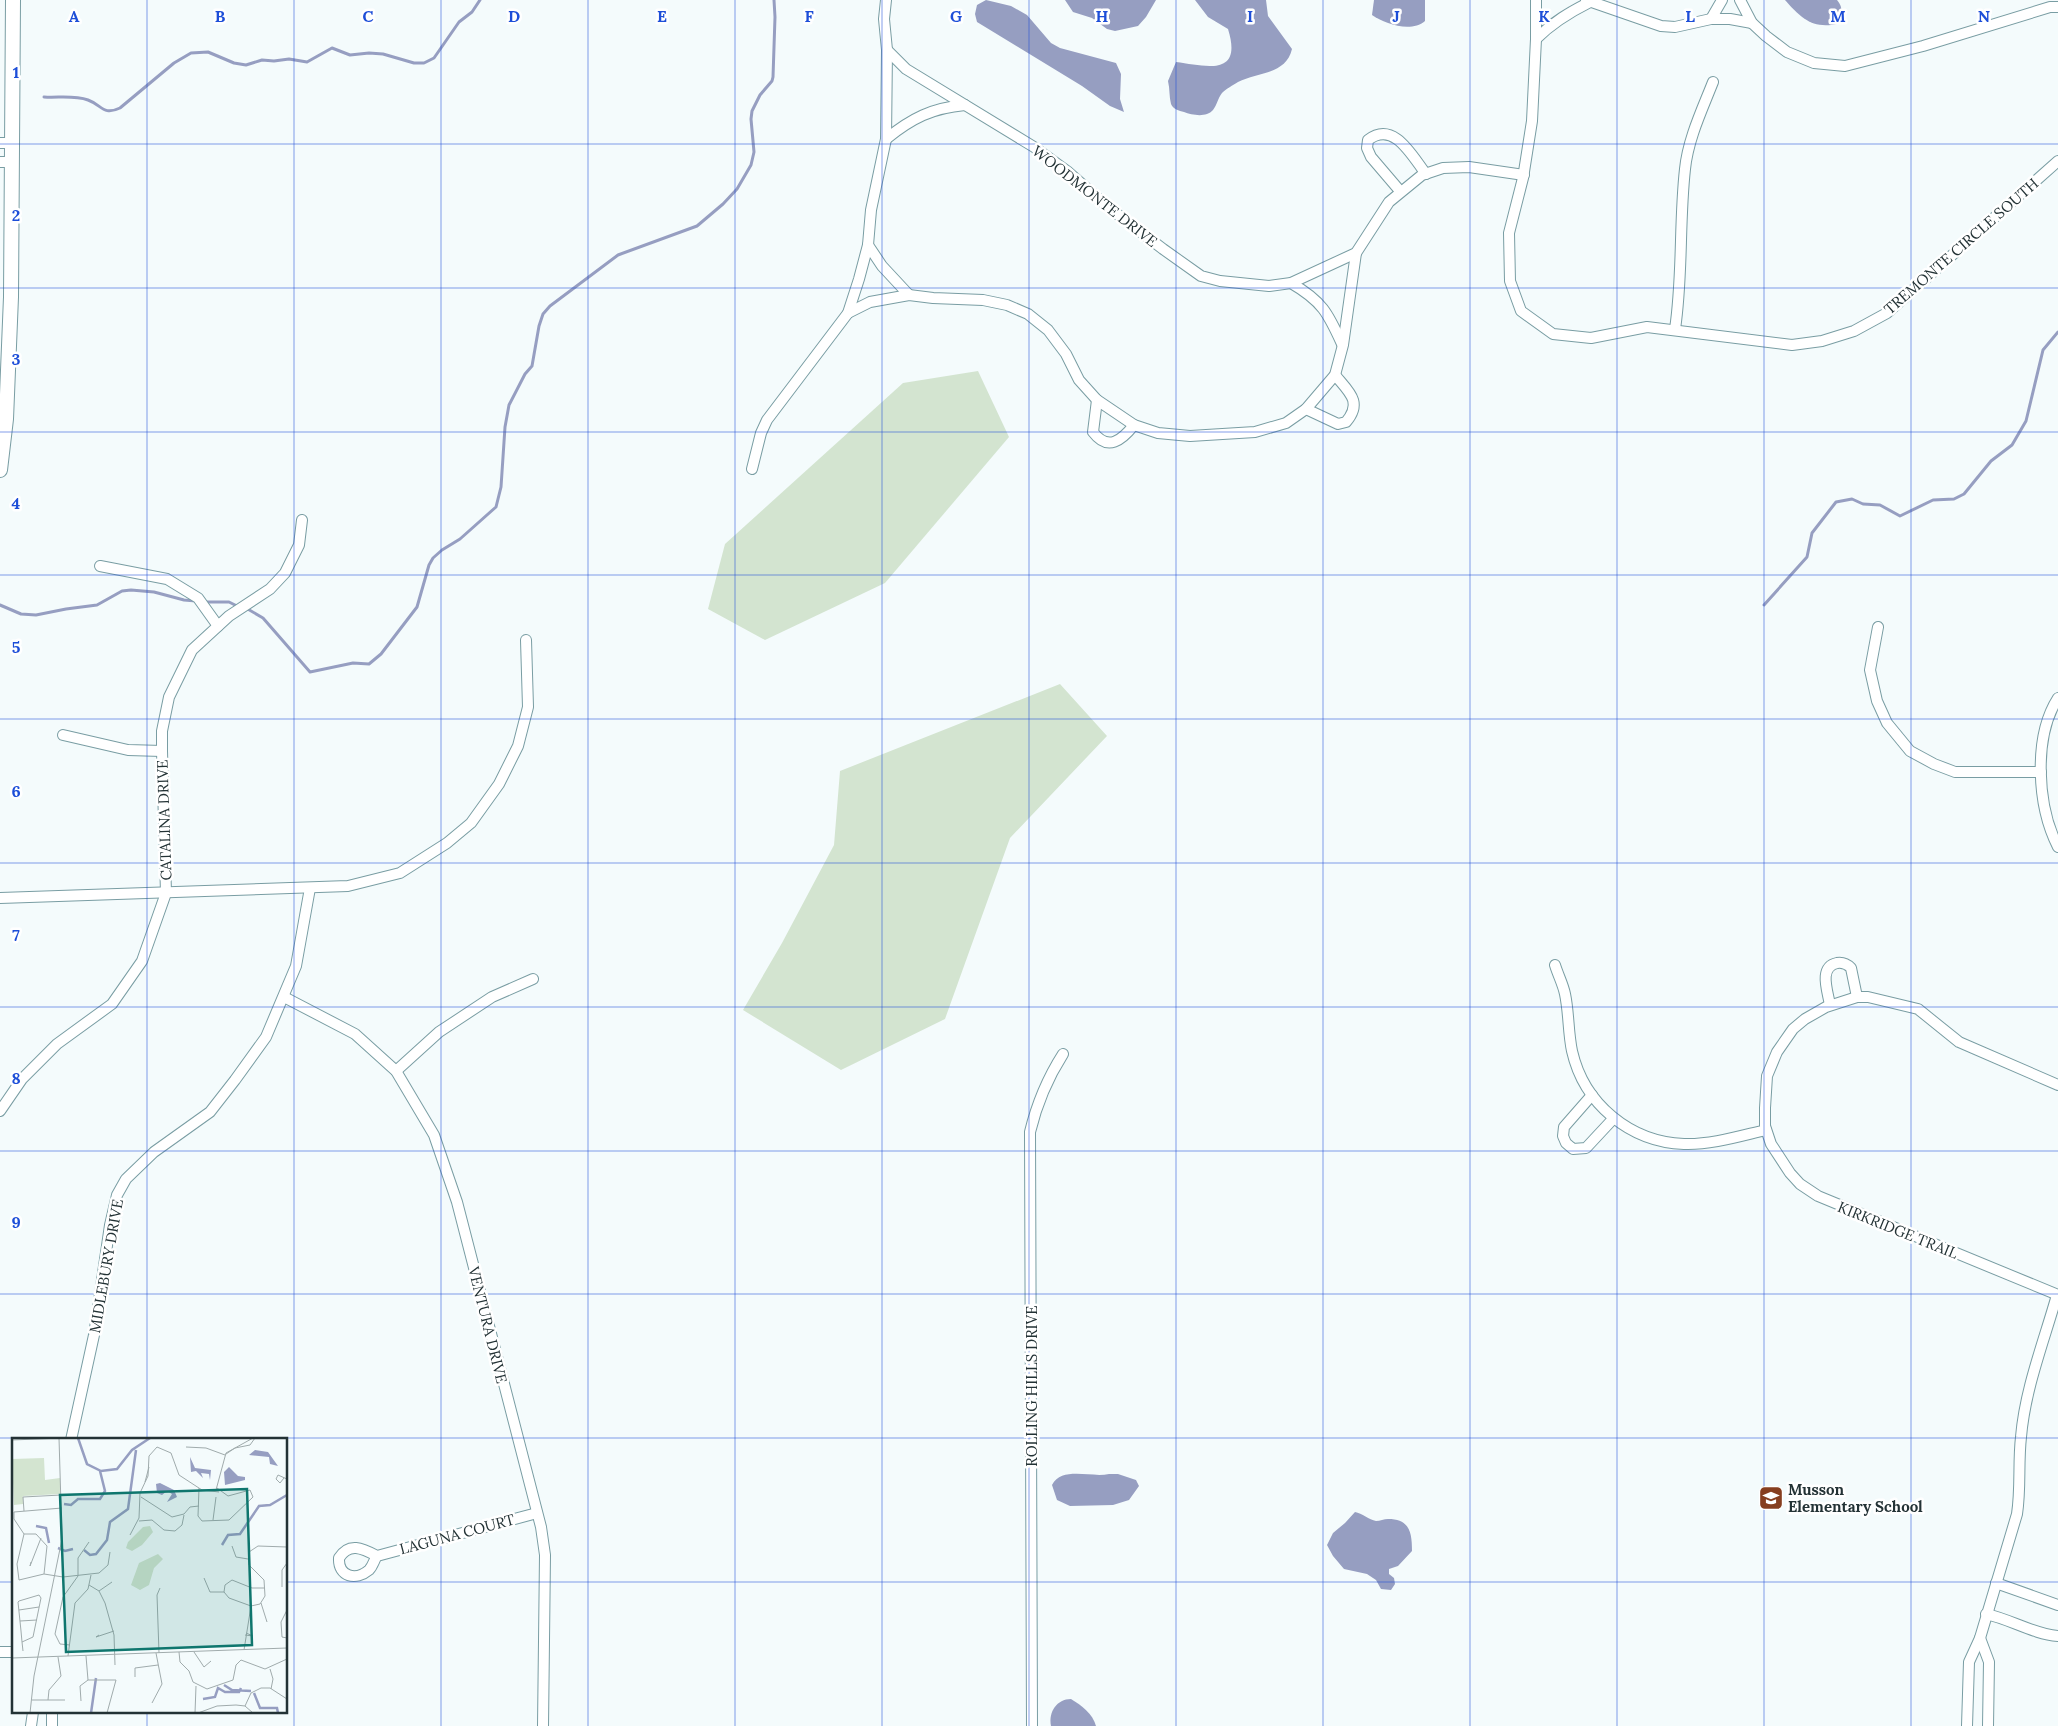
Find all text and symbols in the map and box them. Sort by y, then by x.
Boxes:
text: A [69,6,80,26]
text: B [215,6,226,26]
text: C [362,6,374,26]
text: D [508,6,520,26]
text: E [657,6,667,26]
text: F [804,6,814,26]
text: G [950,6,962,26]
text: H [1096,6,1109,26]
text: I [1247,6,1253,26]
text: J [1392,6,1400,26]
text: K [1538,6,1550,26]
text: L [1685,6,1695,26]
text: M [1830,6,1846,26]
text: N [1978,6,1990,26]
text: 1 [13,62,19,82]
street label: WOODMONTE DRIVE [1029,141,1161,251]
street label: TREMONTE CIRCLE SOUTH [1880,174,2042,318]
text: 2 [12,205,20,225]
text: 3 [12,349,21,369]
text: 4 [12,493,21,513]
text: 5 [12,637,21,657]
street label: CATALINA DRIVE [152,759,176,881]
text: 6 [11,781,21,801]
text: 7 [12,925,20,945]
text: 8 [11,1068,21,1088]
street label: KIRKRIDGE TRAIL [1835,1197,1961,1263]
street label: MIDLEBURY DRIVE [85,1198,127,1334]
text: 9 [11,1212,21,1232]
street label: VENTURA DRIVE [464,1264,512,1385]
street label: ROLLING HILLS DRIVE [1022,1305,1041,1467]
inset map [12,1438,288,1714]
place label: Musson Elementary School [1788,1480,1923,1516]
school or university icon: Musson Elementary School [1758,1485,1784,1511]
street label: LAGUNA COURT [397,1509,517,1558]

